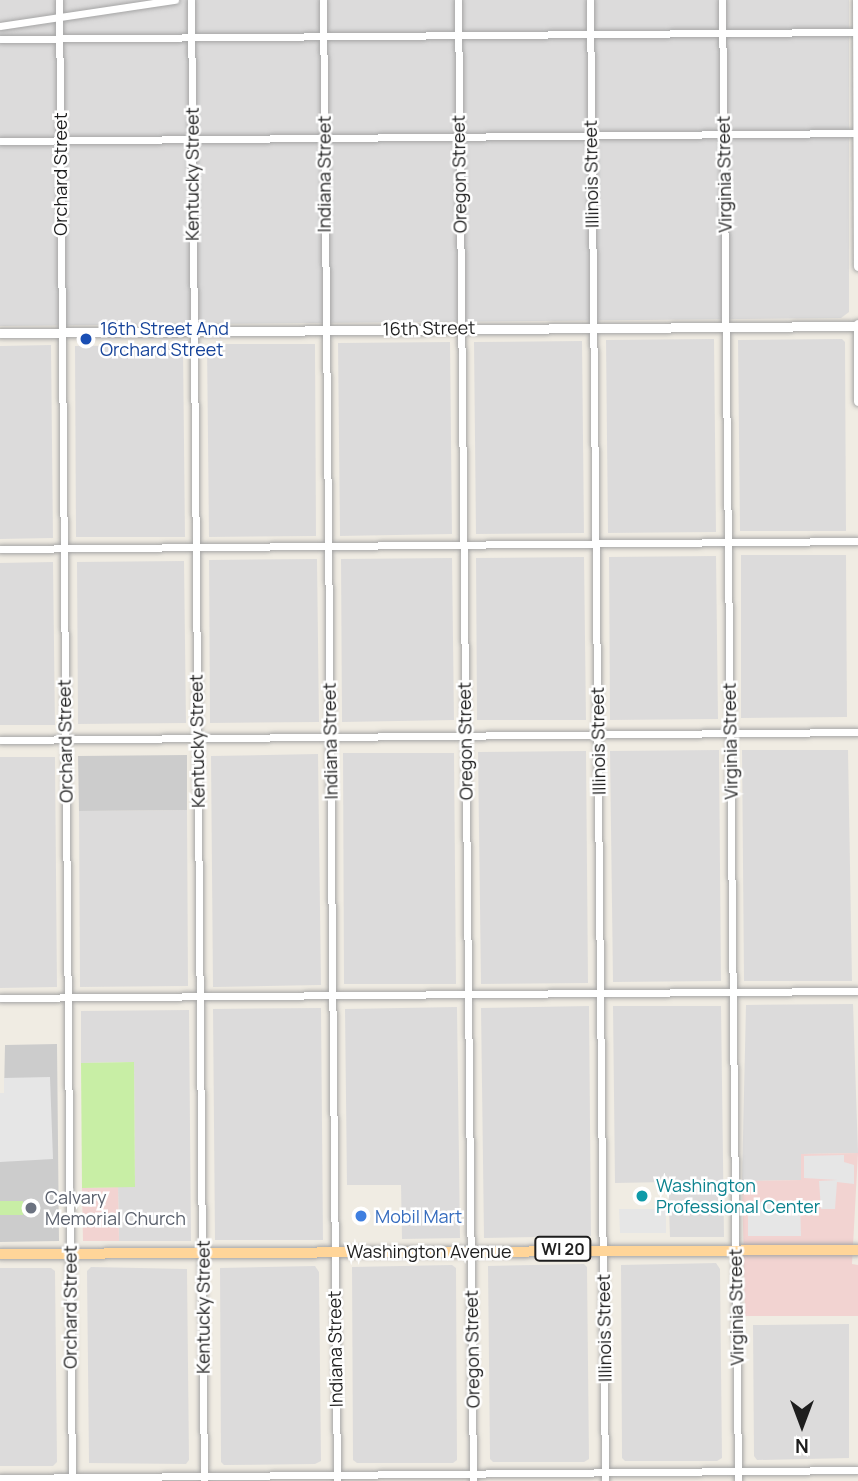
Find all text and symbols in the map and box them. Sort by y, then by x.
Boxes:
street label: Kentucky Street [181,107,203,241]
street label: Orchard Street [49,112,71,236]
street label: Oregon Street [447,115,471,233]
street label: Virginia Street [712,115,736,233]
street label: Indiana Street [313,116,335,232]
street label: Illinois Street [579,120,603,228]
street label: 16th Street [383,316,475,340]
place label: 16th Street And Orchard Street [100,318,229,360]
marker: 16th Street And Orchard Street [78,331,94,347]
street label: Kentucky Street [185,674,209,808]
street label: Orchard Street [53,679,77,803]
street label: Indiana Street [318,682,342,800]
street label: Oregon Street [453,682,477,800]
street label: Virginia Street [718,682,742,800]
street label: Illinois Street [586,687,610,795]
place label: Washington Professional Center [656,1175,820,1218]
place label: Calvary Memorial Church [45,1187,186,1230]
marker: Washington Professional Center [634,1188,650,1204]
marker: Calvary Memorial Church [23,1200,39,1216]
place label: Mobil Mart [375,1205,462,1227]
marker: Mobil Mart [353,1208,369,1224]
road number: WI 20 [533,1236,593,1261]
street label: Kentucky Street [192,1240,214,1374]
street label: Washington Avenue [346,1240,512,1262]
street label: Orchard Street [59,1245,81,1369]
street label: Virginia Street [724,1248,748,1366]
street label: Illinois Street [592,1274,616,1382]
street label: Indiana Street [323,1290,347,1408]
street label: Oregon Street [460,1290,484,1408]
north arrow [767,1390,837,1460]
text: N [795,1433,809,1459]

